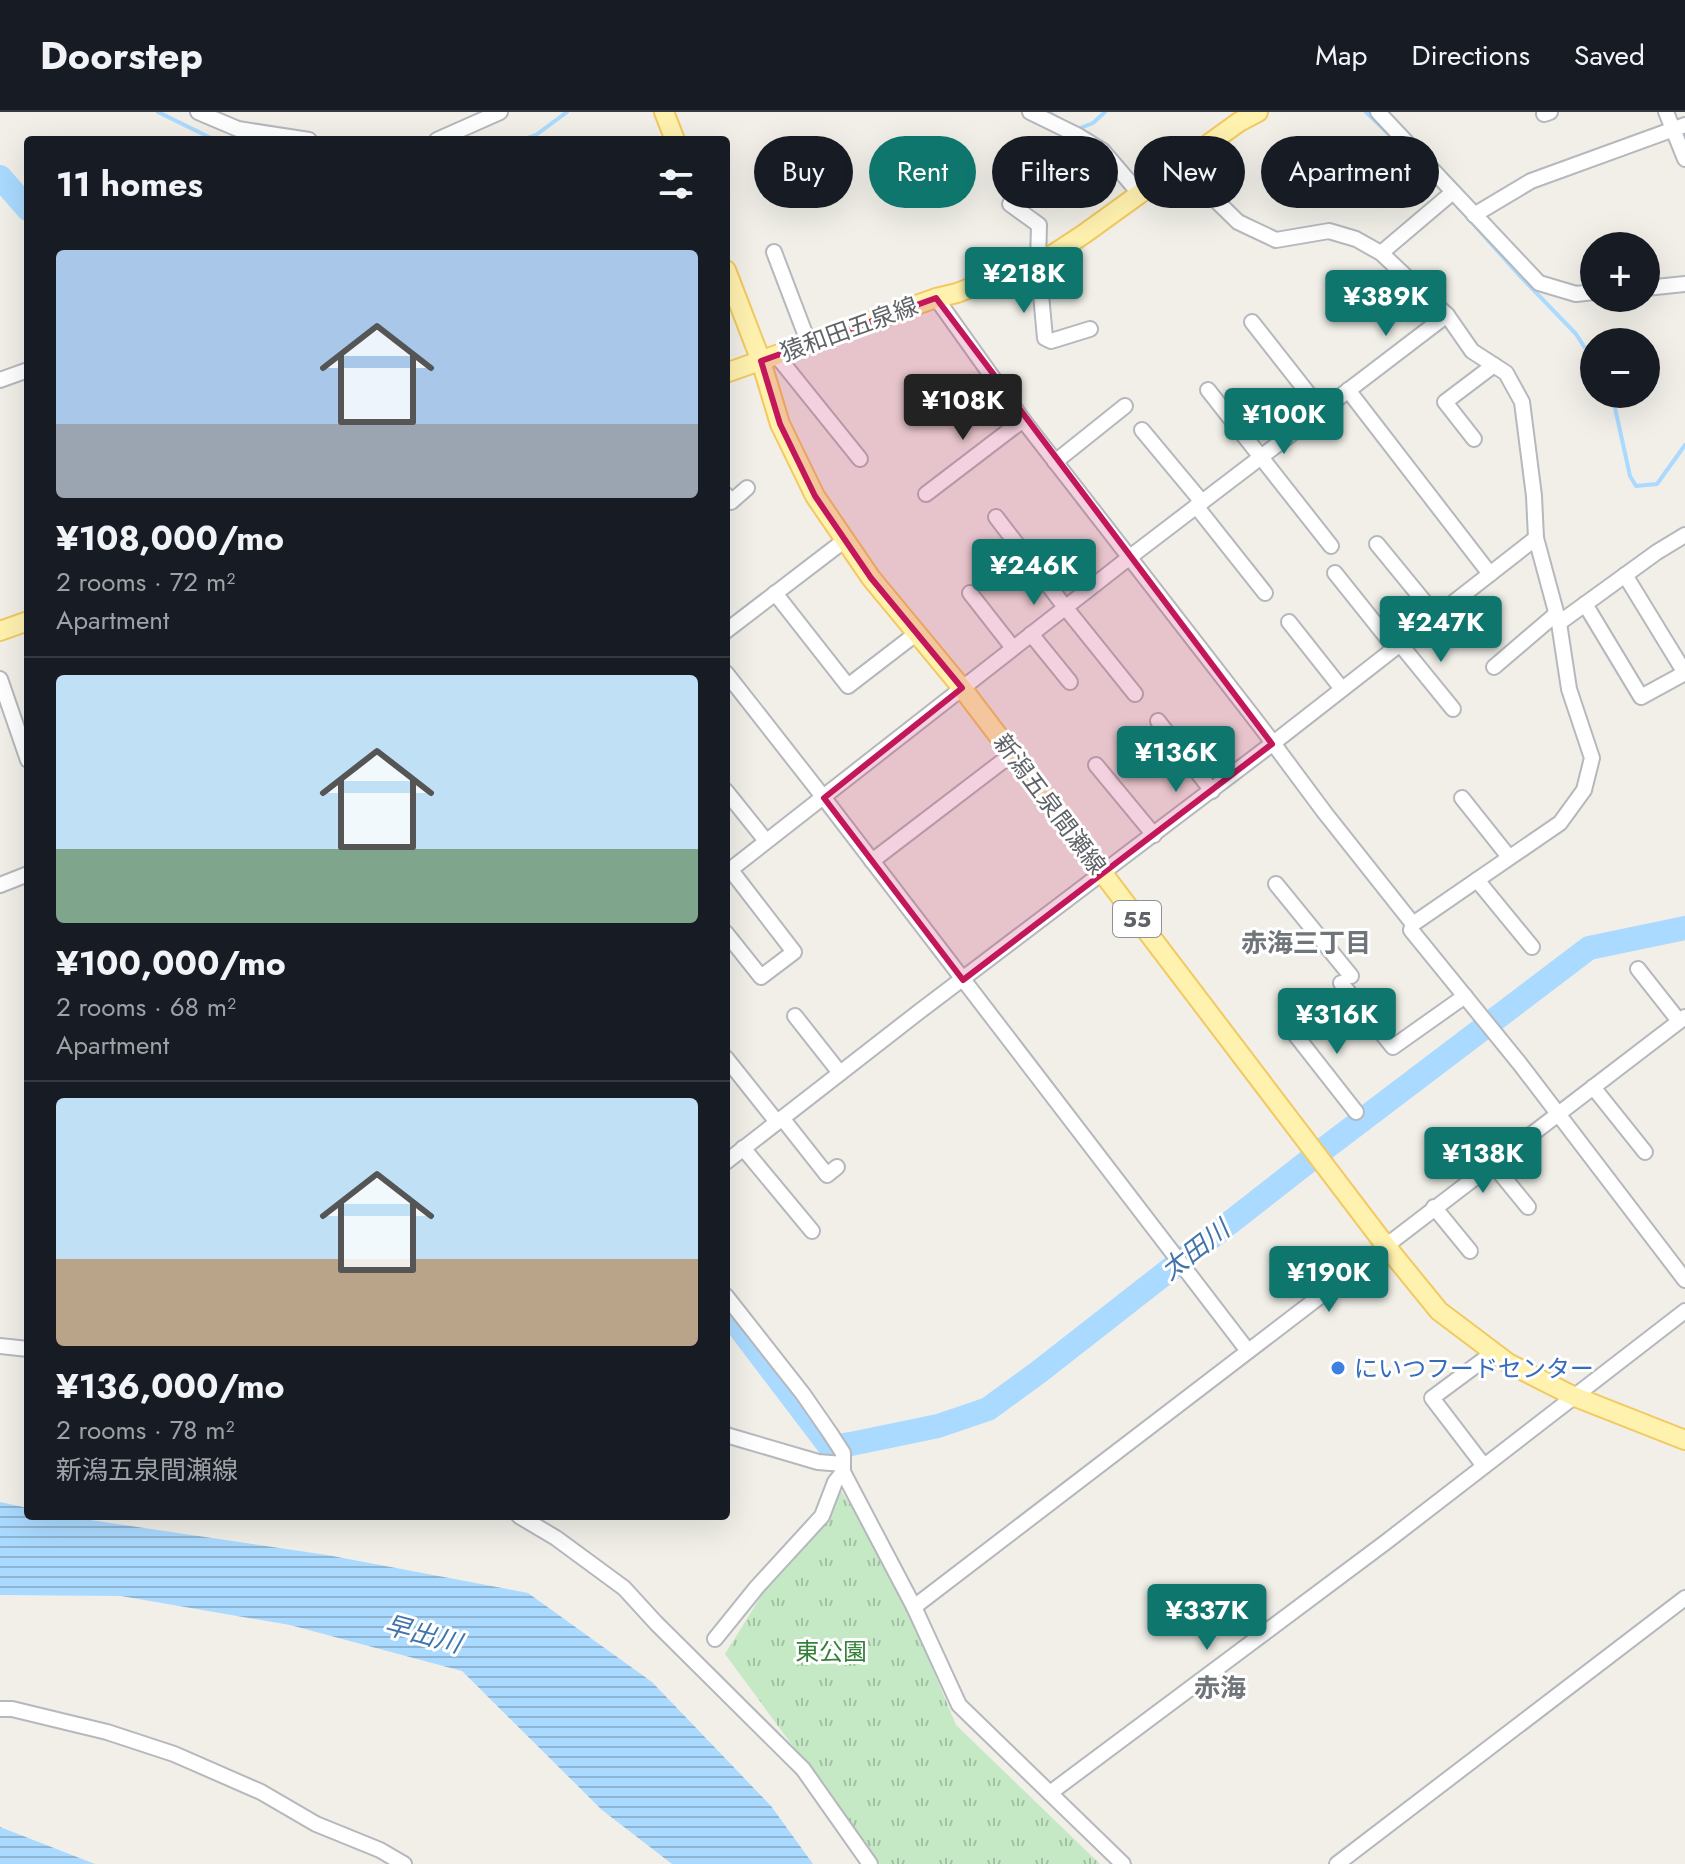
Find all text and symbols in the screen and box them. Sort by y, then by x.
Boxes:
text: Doorstep [40,28,203,83]
text: Map [1315,35,1367,76]
text: Directions [1411,35,1530,76]
text: Saved [1574,35,1645,76]
chip: Buy [754,136,853,208]
chip: Rent [869,136,976,208]
chip: Filters [992,136,1118,208]
chip: New [1134,136,1245,208]
chip: Apartment [1261,136,1439,208]
text: 11 homes [56,160,203,209]
icon: filters [654,162,698,206]
map controls [1580,232,1660,408]
button: + [1580,232,1660,312]
pin: ¥218K [968,247,1080,315]
text: ¥218K [983,254,1065,292]
pin: ¥389K [1330,270,1442,338]
text: ¥389K [1343,277,1429,315]
street label: 猿和田五泉線 [775,288,923,370]
icon: home [305,302,449,446]
button: − [1580,328,1660,408]
pin: ¥108K [907,374,1019,442]
text: ¥108K [922,381,1004,419]
pin: ¥100K [1228,388,1340,456]
text: ¥100K [1242,395,1326,433]
text: ¥108,000/mo [56,514,284,563]
pin: ¥246K [978,539,1090,607]
text: ¥246K [990,546,1078,584]
text: 2 rooms · 72 m² [56,563,235,601]
pin: ¥247K [1385,596,1497,664]
text: Apartment [56,601,169,639]
text: ¥247K [1398,603,1484,641]
street label: 新潟五泉間瀬線 [985,726,1115,882]
pin: ¥136K [1120,726,1232,794]
icon: home [305,727,449,871]
text: ¥136K [1135,733,1217,771]
road number: 55 [1113,901,1161,937]
district label: 赤海三丁目 [1241,924,1371,962]
text: ¥100,000/mo [56,939,286,988]
text: 2 rooms · 68 m² [56,988,236,1026]
pin: ¥316K [1281,988,1393,1056]
text: ¥316K [1296,995,1378,1033]
text: Apartment [56,1026,169,1064]
pin: ¥138K [1427,1127,1539,1195]
text: ¥138K [1442,1134,1524,1172]
icon: home [305,1150,449,1294]
water label: 太田川 [1153,1209,1240,1289]
pin: ¥190K [1273,1246,1385,1314]
text: ¥190K [1287,1253,1371,1291]
place label: にいつフードセンター [1354,1351,1594,1386]
marker: にいつフードセンター [1329,1359,1347,1377]
text: ¥136,000/mo [56,1362,285,1411]
text: 2 rooms · 78 m² [56,1411,235,1449]
text: 新潟五泉間瀬線 [56,1451,238,1489]
pin: ¥337K [1151,1584,1263,1652]
text: ¥337K [1165,1591,1249,1629]
water label: 早出川 [380,1606,468,1663]
park label: 東公園 [795,1634,867,1669]
district label: 赤海 [1194,1669,1246,1707]

